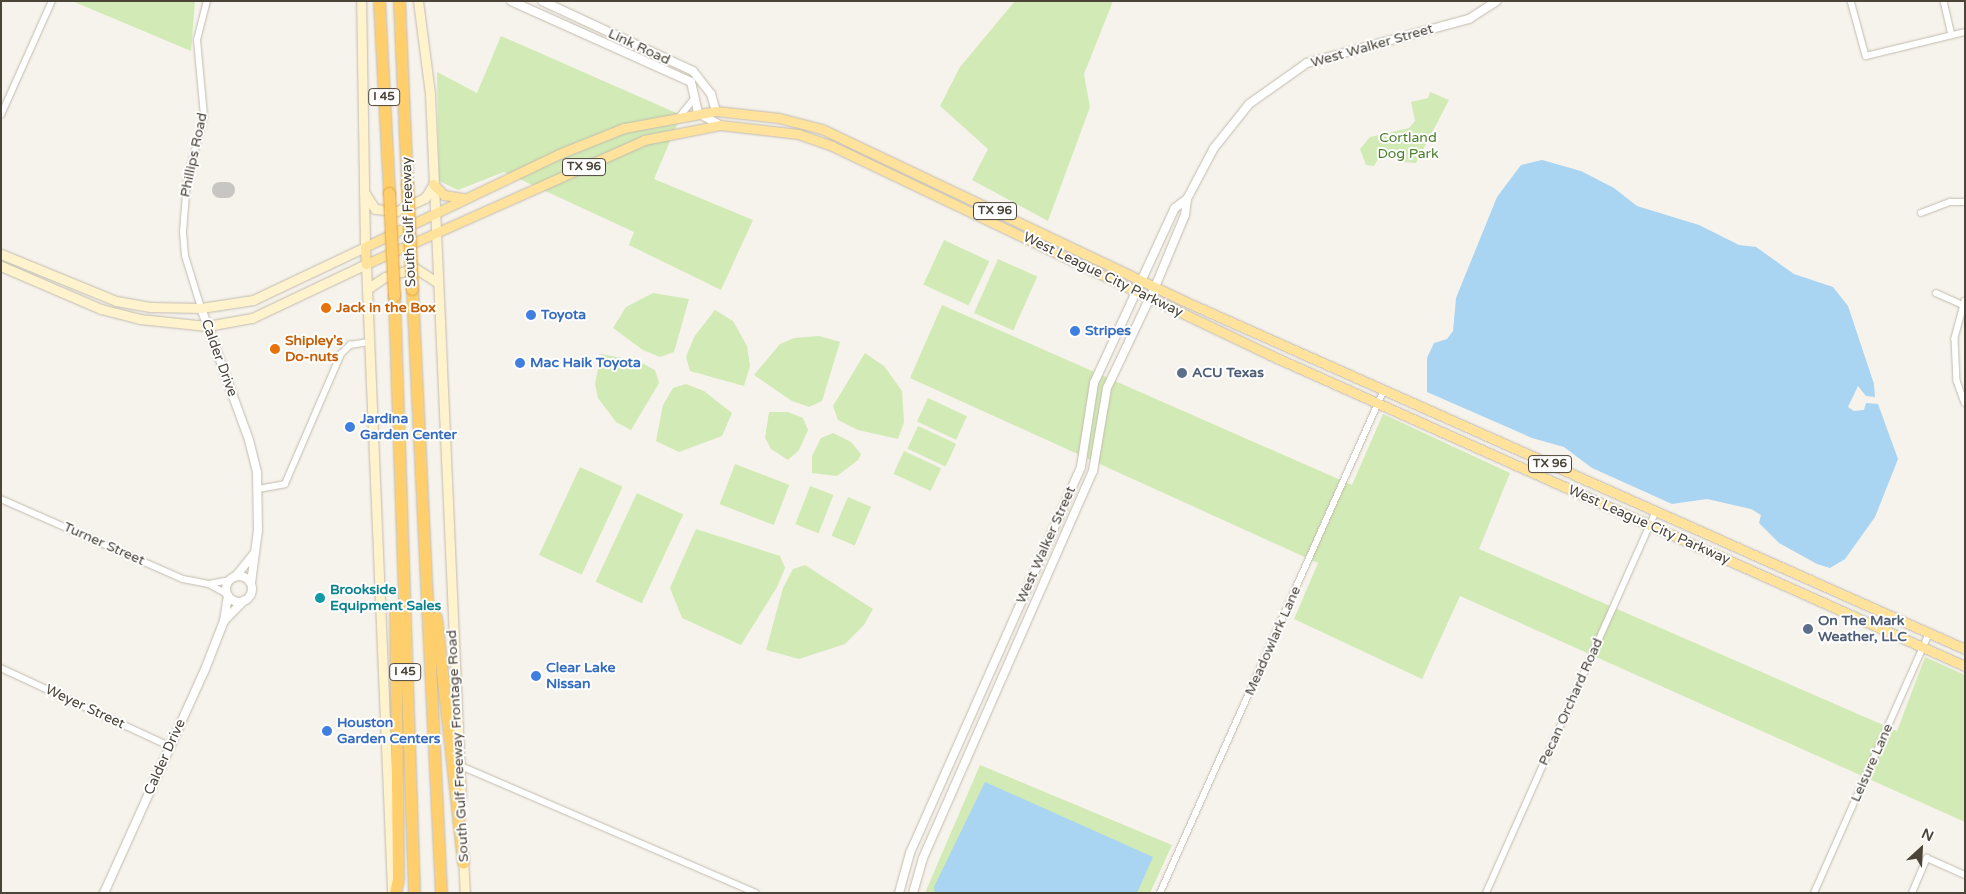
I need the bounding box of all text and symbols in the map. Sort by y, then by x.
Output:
street label: West Walker Street [1309,20,1435,72]
street label: Link Road [605,25,673,69]
road number: I 45 [368,88,400,106]
street label: Phillips Road [177,111,211,199]
park label: Cortland Dog Park [1377,130,1439,162]
street label: South Gulf Freeway [398,157,420,287]
road number: TX 96 [562,158,606,176]
road number: TX 96 [972,202,1018,220]
street label: West League City Parkway [1020,229,1186,321]
place label: Jack in the Box [336,300,436,316]
marker: Jack in the Box [320,302,332,314]
place label: Toyota [541,307,586,323]
marker: Toyota [525,309,537,321]
street label: Calder Drive [197,317,241,399]
place label: Stripes [1085,323,1131,339]
marker: Stripes [1069,325,1081,337]
place label: Shipley's Do-nuts [285,333,343,366]
marker: Shipley's Do-nuts [269,343,281,355]
place label: Mac Haik Toyota [530,355,641,371]
marker: Mac Haik Toyota [514,357,526,369]
place label: ACU Texas [1192,365,1264,381]
marker: ACU Texas [1176,367,1188,379]
place label: Jardina Garden Center [360,411,457,444]
marker: Jardina Garden Center [344,421,356,433]
road number: TX 96 [1528,454,1572,474]
street label: West League City Parkway [1565,482,1733,568]
street label: West Walker Street [1013,484,1079,606]
street label: Turner Street [61,519,147,569]
place label: Brookside Equipment Sales [330,582,441,614]
street label: Meadowlark Lane [1241,584,1305,698]
marker: Brookside Equipment Sales [314,592,326,604]
place label: On The Mark Weather, LLC [1818,613,1907,646]
marker: On The Mark Weather, LLC [1802,623,1814,635]
street label: South Gulf Freeway Frontage Road [444,629,472,863]
street label: Pecan Orchard Road [1535,636,1607,768]
place label: Clear Lake Nissan [546,660,615,692]
road number: I 45 [389,662,421,682]
marker: Clear Lake Nissan [530,670,542,682]
street label: Weyer Street [43,681,127,733]
place label: Houston Garden Centers [337,715,441,748]
street label: Calder Drive [141,716,189,798]
street label: Leisure Lane [1847,721,1897,805]
marker: Houston Garden Centers [321,725,333,737]
north arrow [1896,824,1946,874]
text: N [1919,825,1936,845]

